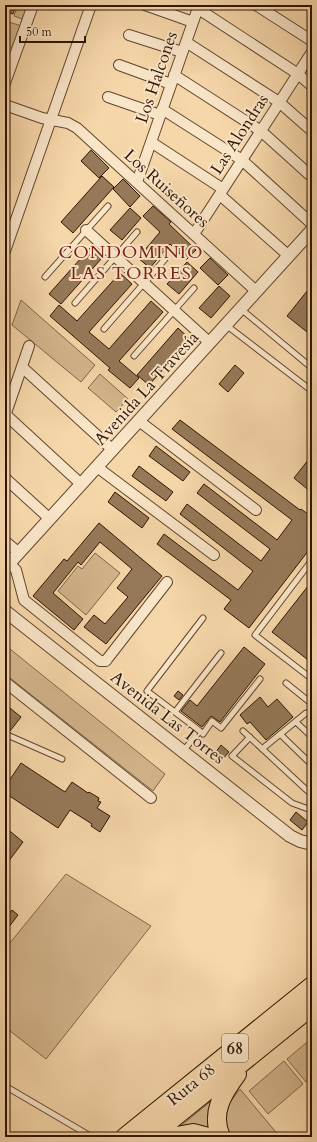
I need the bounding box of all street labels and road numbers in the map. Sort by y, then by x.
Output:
street label: Los Halcones [130,28,183,126]
street label: Las Alondras [205,89,274,179]
street label: Los Ruiseñores [119,144,215,233]
street label: Avenida La Travesía [89,326,204,450]
street label: Avenida Las Torres [106,665,230,769]
road number: 68 [222,1034,248,1062]
street label: Ruta 68 [162,1058,220,1111]

